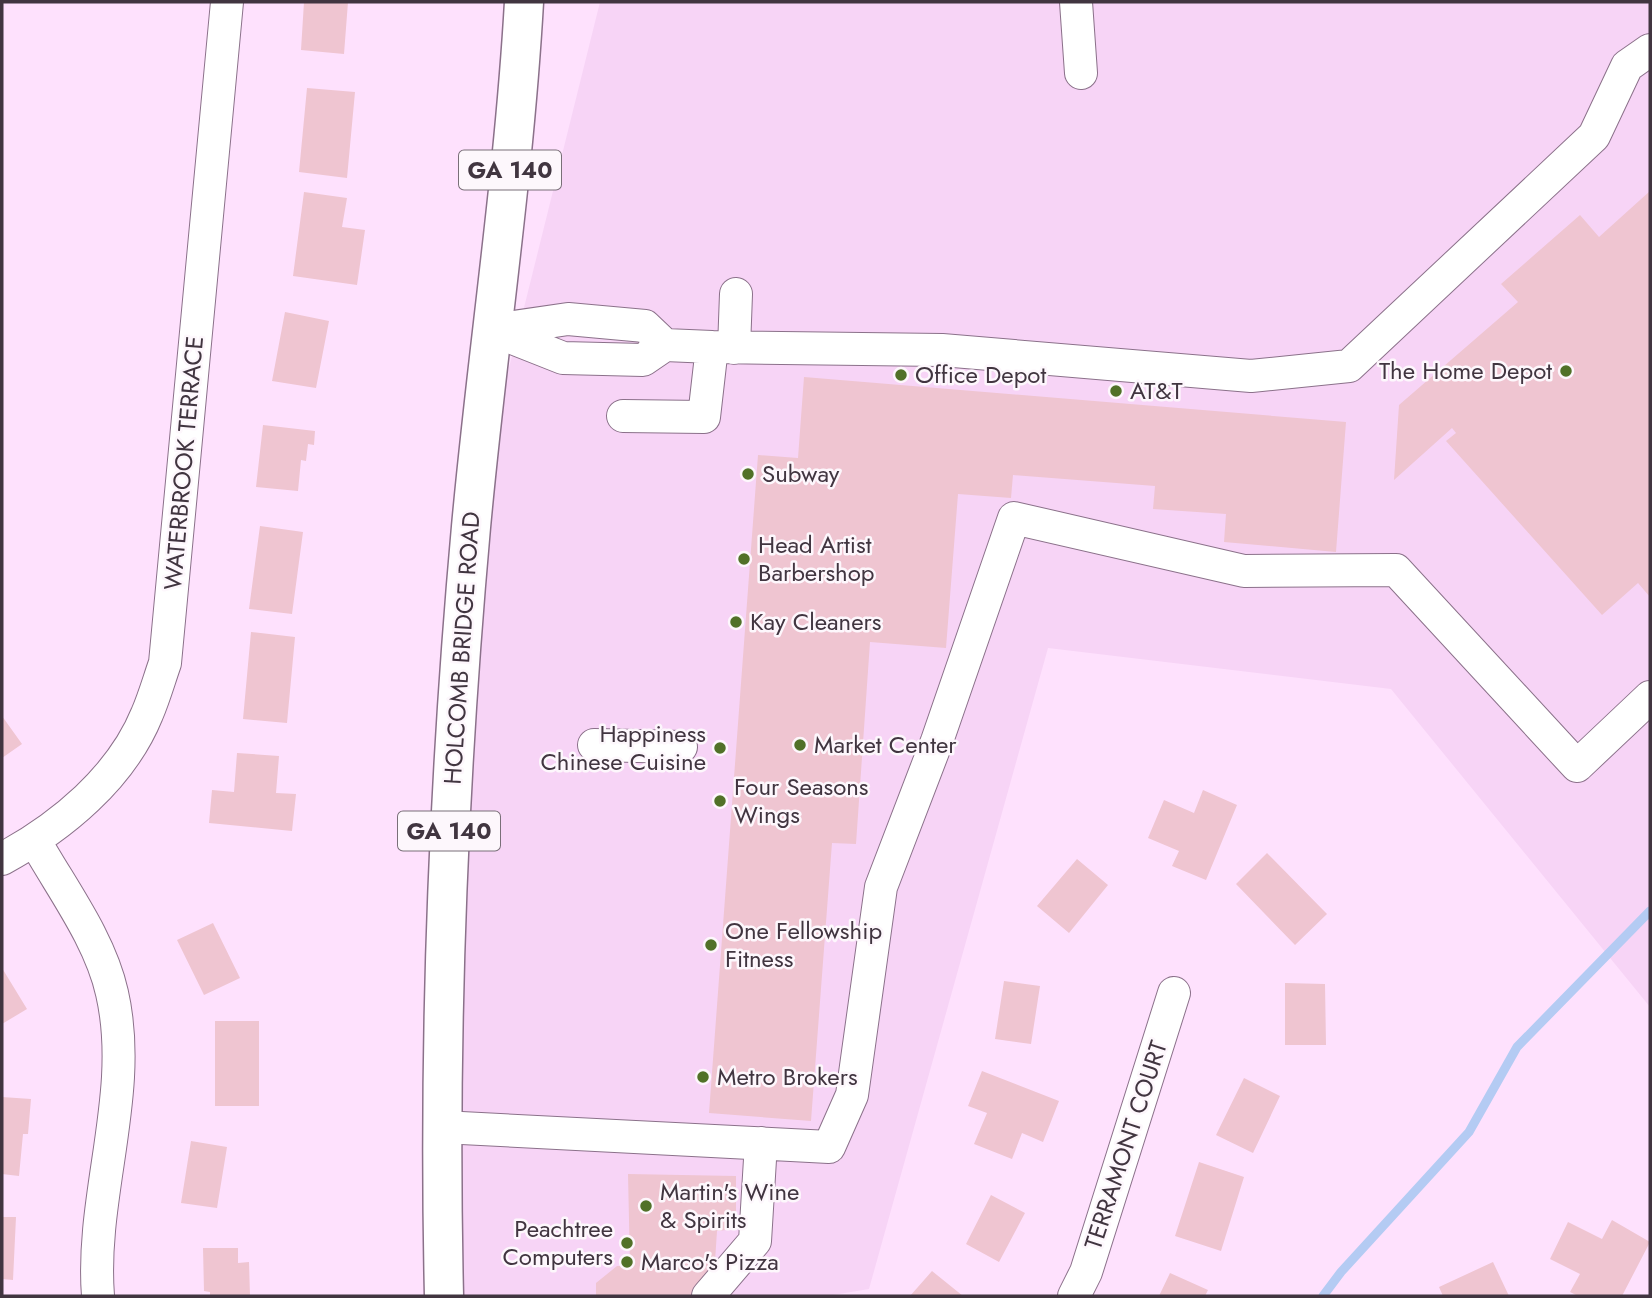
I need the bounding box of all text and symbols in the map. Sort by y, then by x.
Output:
road number: GA 140 [459,150,561,190]
street label: WATERBROOK TERRACE [155,334,212,591]
place label: The Home Depot [1379,353,1552,388]
place label: Office Depot [915,357,1046,392]
marker: The Home Depot [1558,363,1574,379]
marker: Office Depot [893,367,909,383]
place label: AT&T [1130,373,1183,408]
marker: AT&T [1108,383,1124,399]
place label: Subway [762,456,840,491]
marker: Subway [740,466,756,482]
street label: HOLCOMB BRIDGE ROAD [435,510,488,786]
place label: Head Artist Barbershop [758,527,875,590]
marker: Head Artist Barbershop [736,551,752,567]
place label: Kay Cleaners [750,604,881,639]
marker: Kay Cleaners [728,614,744,630]
place label: Happiness Chinese Cuisine [540,716,706,779]
place label: Market Center [814,727,957,762]
marker: Market Center [792,737,808,753]
marker: Happiness Chinese Cuisine [712,740,728,756]
place label: Four Seasons Wings [734,769,869,832]
marker: Four Seasons Wings [712,793,728,809]
road number: GA 140 [398,811,500,850]
place label: One Fellowship Fitness [725,913,882,976]
marker: One Fellowship Fitness [703,937,719,953]
street label: TERRAMONT COURT [1075,1036,1176,1254]
place label: Metro Brokers [717,1059,858,1094]
marker: Metro Brokers [695,1069,711,1085]
place label: Martin's Wine & Spirits [660,1174,799,1237]
marker: Martin's Wine & Spirits [638,1198,654,1214]
place label: Peachtree Computers [502,1211,613,1274]
marker: Peachtree Computers [619,1235,635,1251]
place label: Marco's Pizza [641,1244,779,1279]
marker: Marco's Pizza [619,1254,635,1270]

